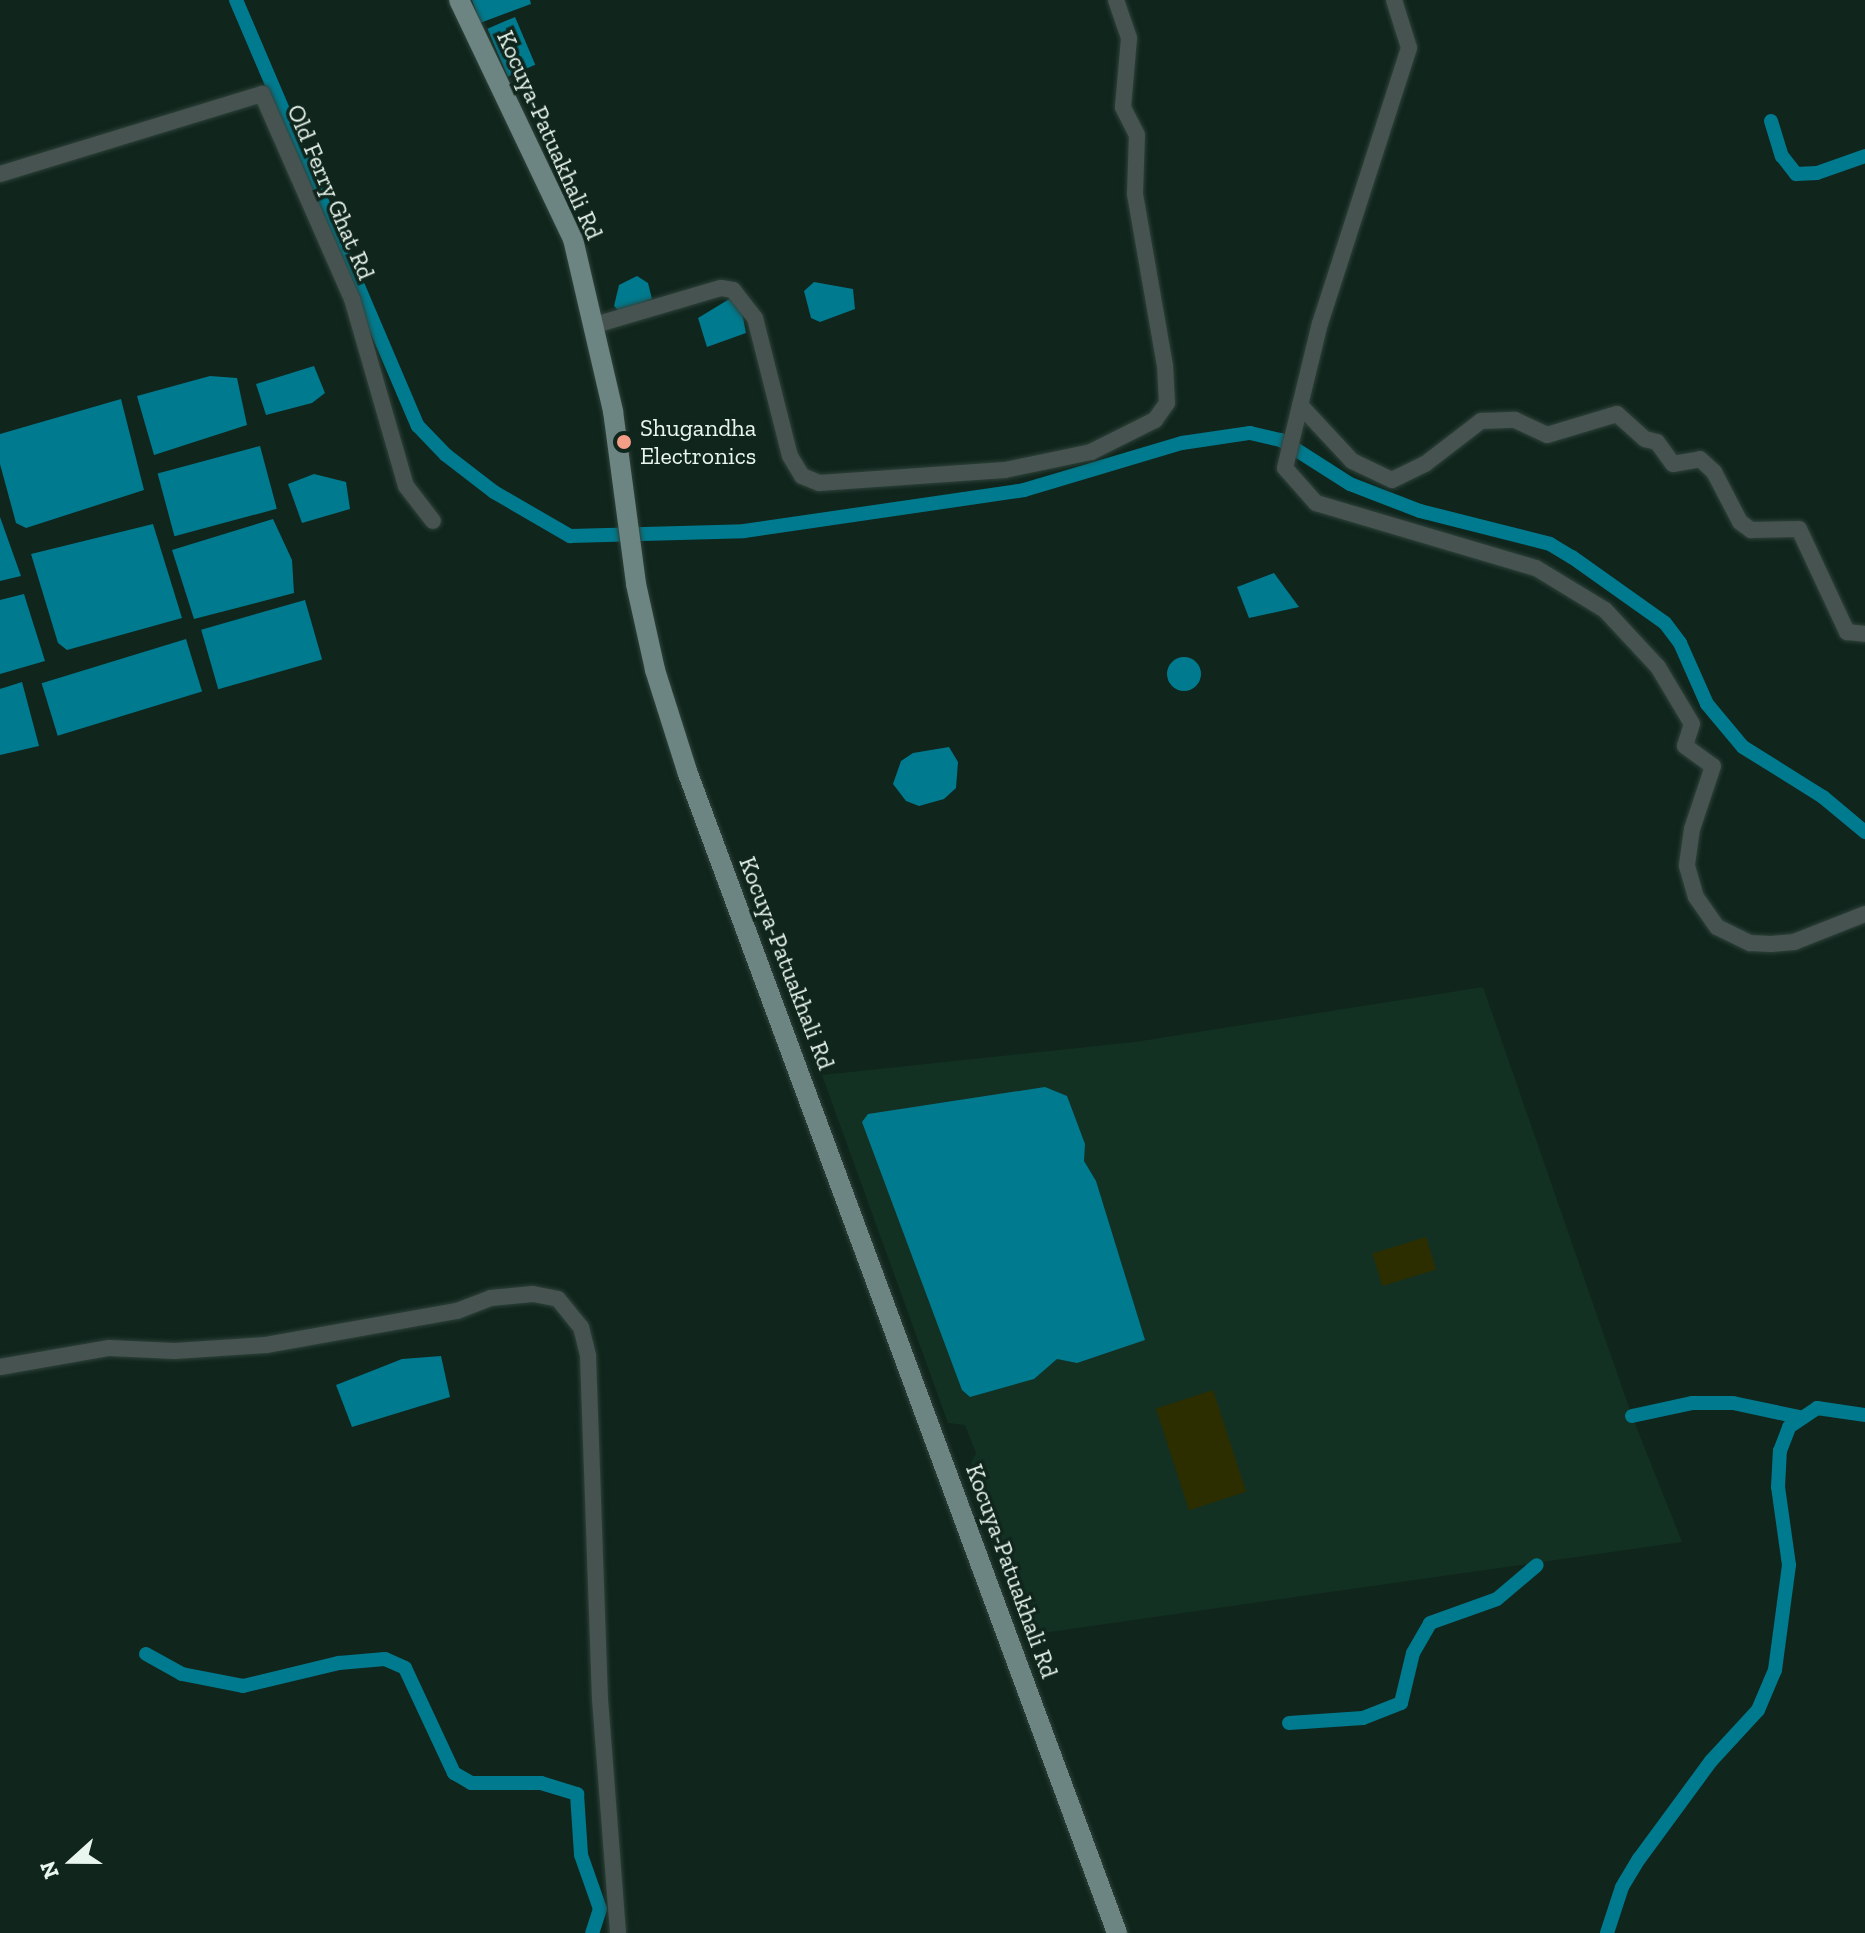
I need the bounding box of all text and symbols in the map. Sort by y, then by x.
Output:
street label: Kocuya-Patuakhali Rd [491,26,609,244]
street label: Old Ferry Ghat Rd [281,100,381,284]
place label: Shugandha Electronics [640,414,756,470]
marker: Shugandha Electronics [615,433,633,451]
street label: Kocuya-Patuakhali Rd [733,852,841,1074]
street label: Kocuya-Patuakhali Rd [960,1460,1064,1682]
north arrow [32,1821,112,1901]
text: N [34,1857,65,1882]

